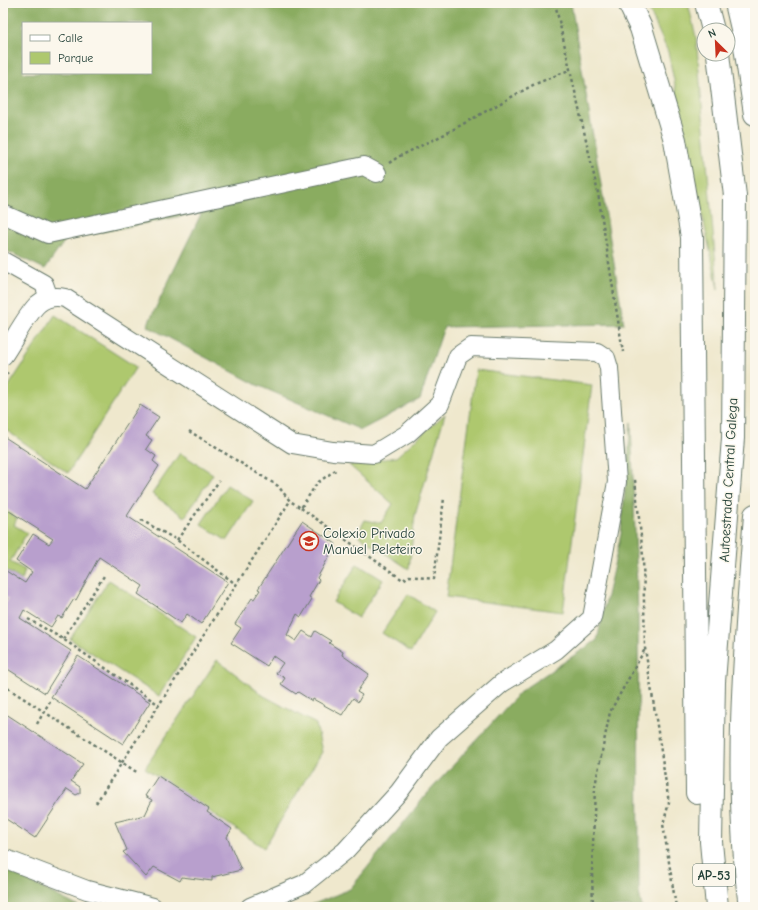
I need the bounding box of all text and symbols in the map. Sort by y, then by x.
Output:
legend [22,22,152,74]
north arrow [696,22,736,62]
text: N [706,26,718,41]
text: Calle [58,31,83,45]
text: Parque [58,51,93,65]
street label: Autoestrada Central Galega [716,397,741,563]
place label: Colexio Privado Manuel Peleteiro [323,525,422,558]
school or university icon: Colexio Privado Manuel Peleteiro [298,530,320,552]
road number: AP-53 [693,864,735,886]

